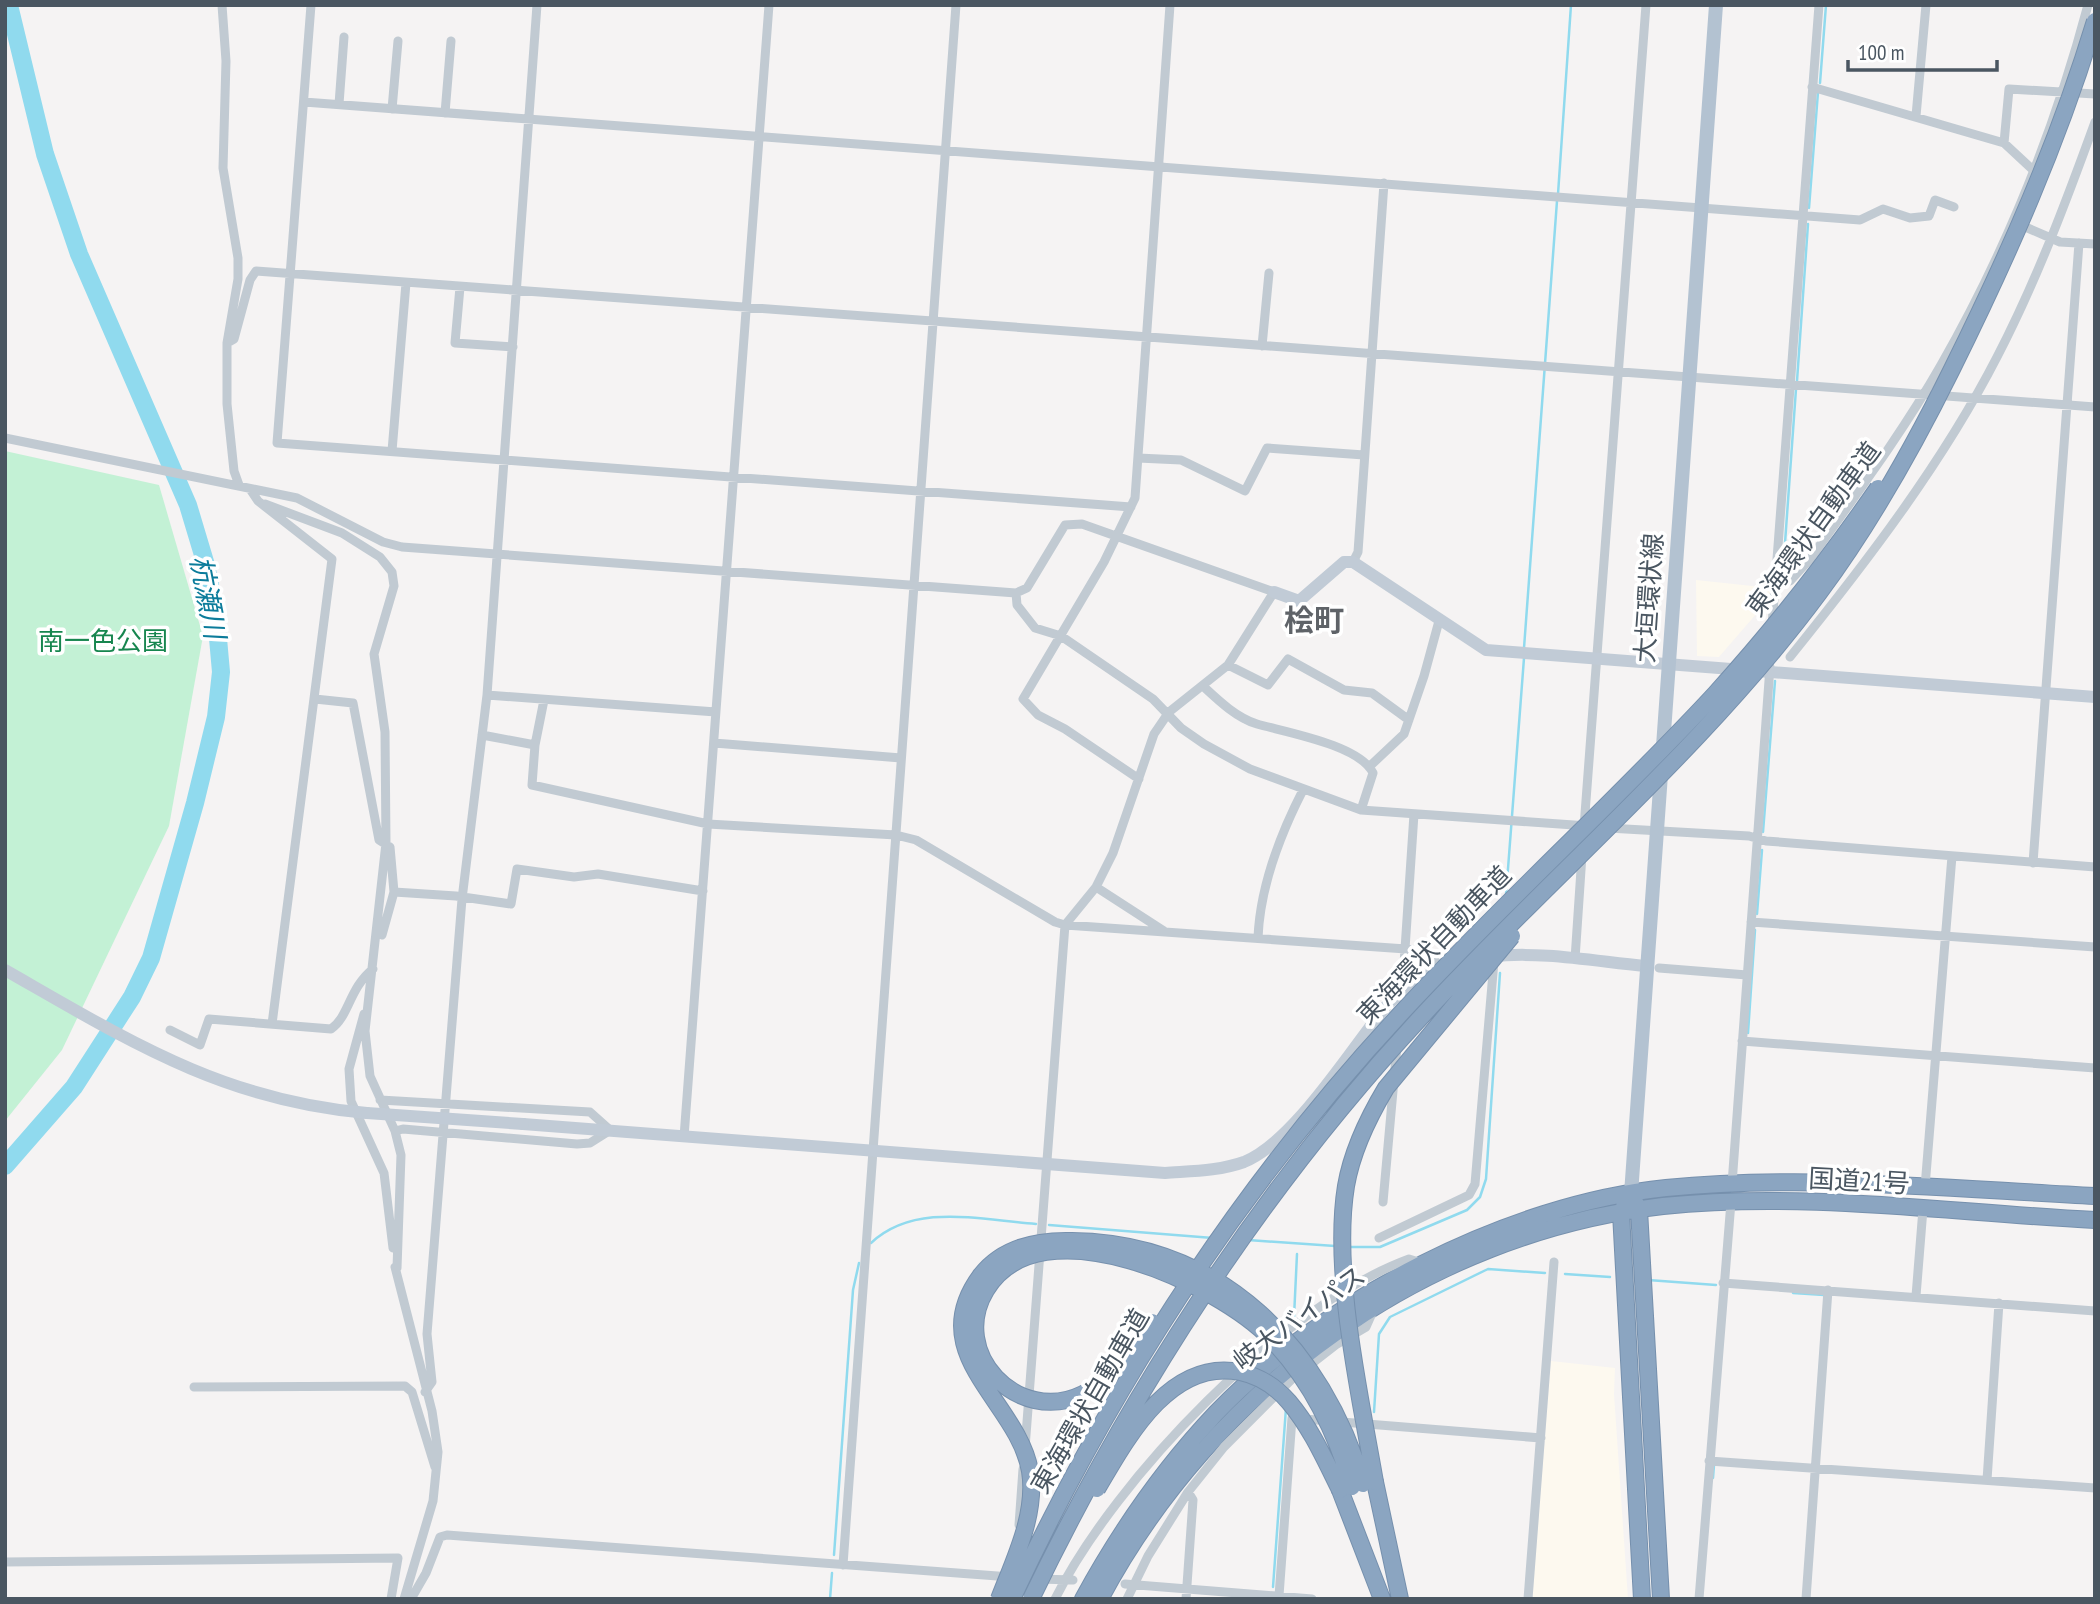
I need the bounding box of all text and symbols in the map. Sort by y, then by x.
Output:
scale bar [1848,28,1997,72]
text: 100 m [1858,39,1904,66]
street label: 東海環状自動車道 [1738,435,1887,623]
street label: 大垣環状線 [1628,532,1669,664]
water label: 杭瀬川 [182,552,235,645]
district label: 桧町 [1284,600,1344,639]
park label: 南一色公園 [38,624,168,657]
street label: 東海環状自動車道 [1350,858,1518,1031]
street label: 国道21号 [1808,1161,1911,1200]
street label: 岐大バイパス [1226,1259,1371,1377]
street label: 東海環状自動車道 [1023,1302,1156,1499]

